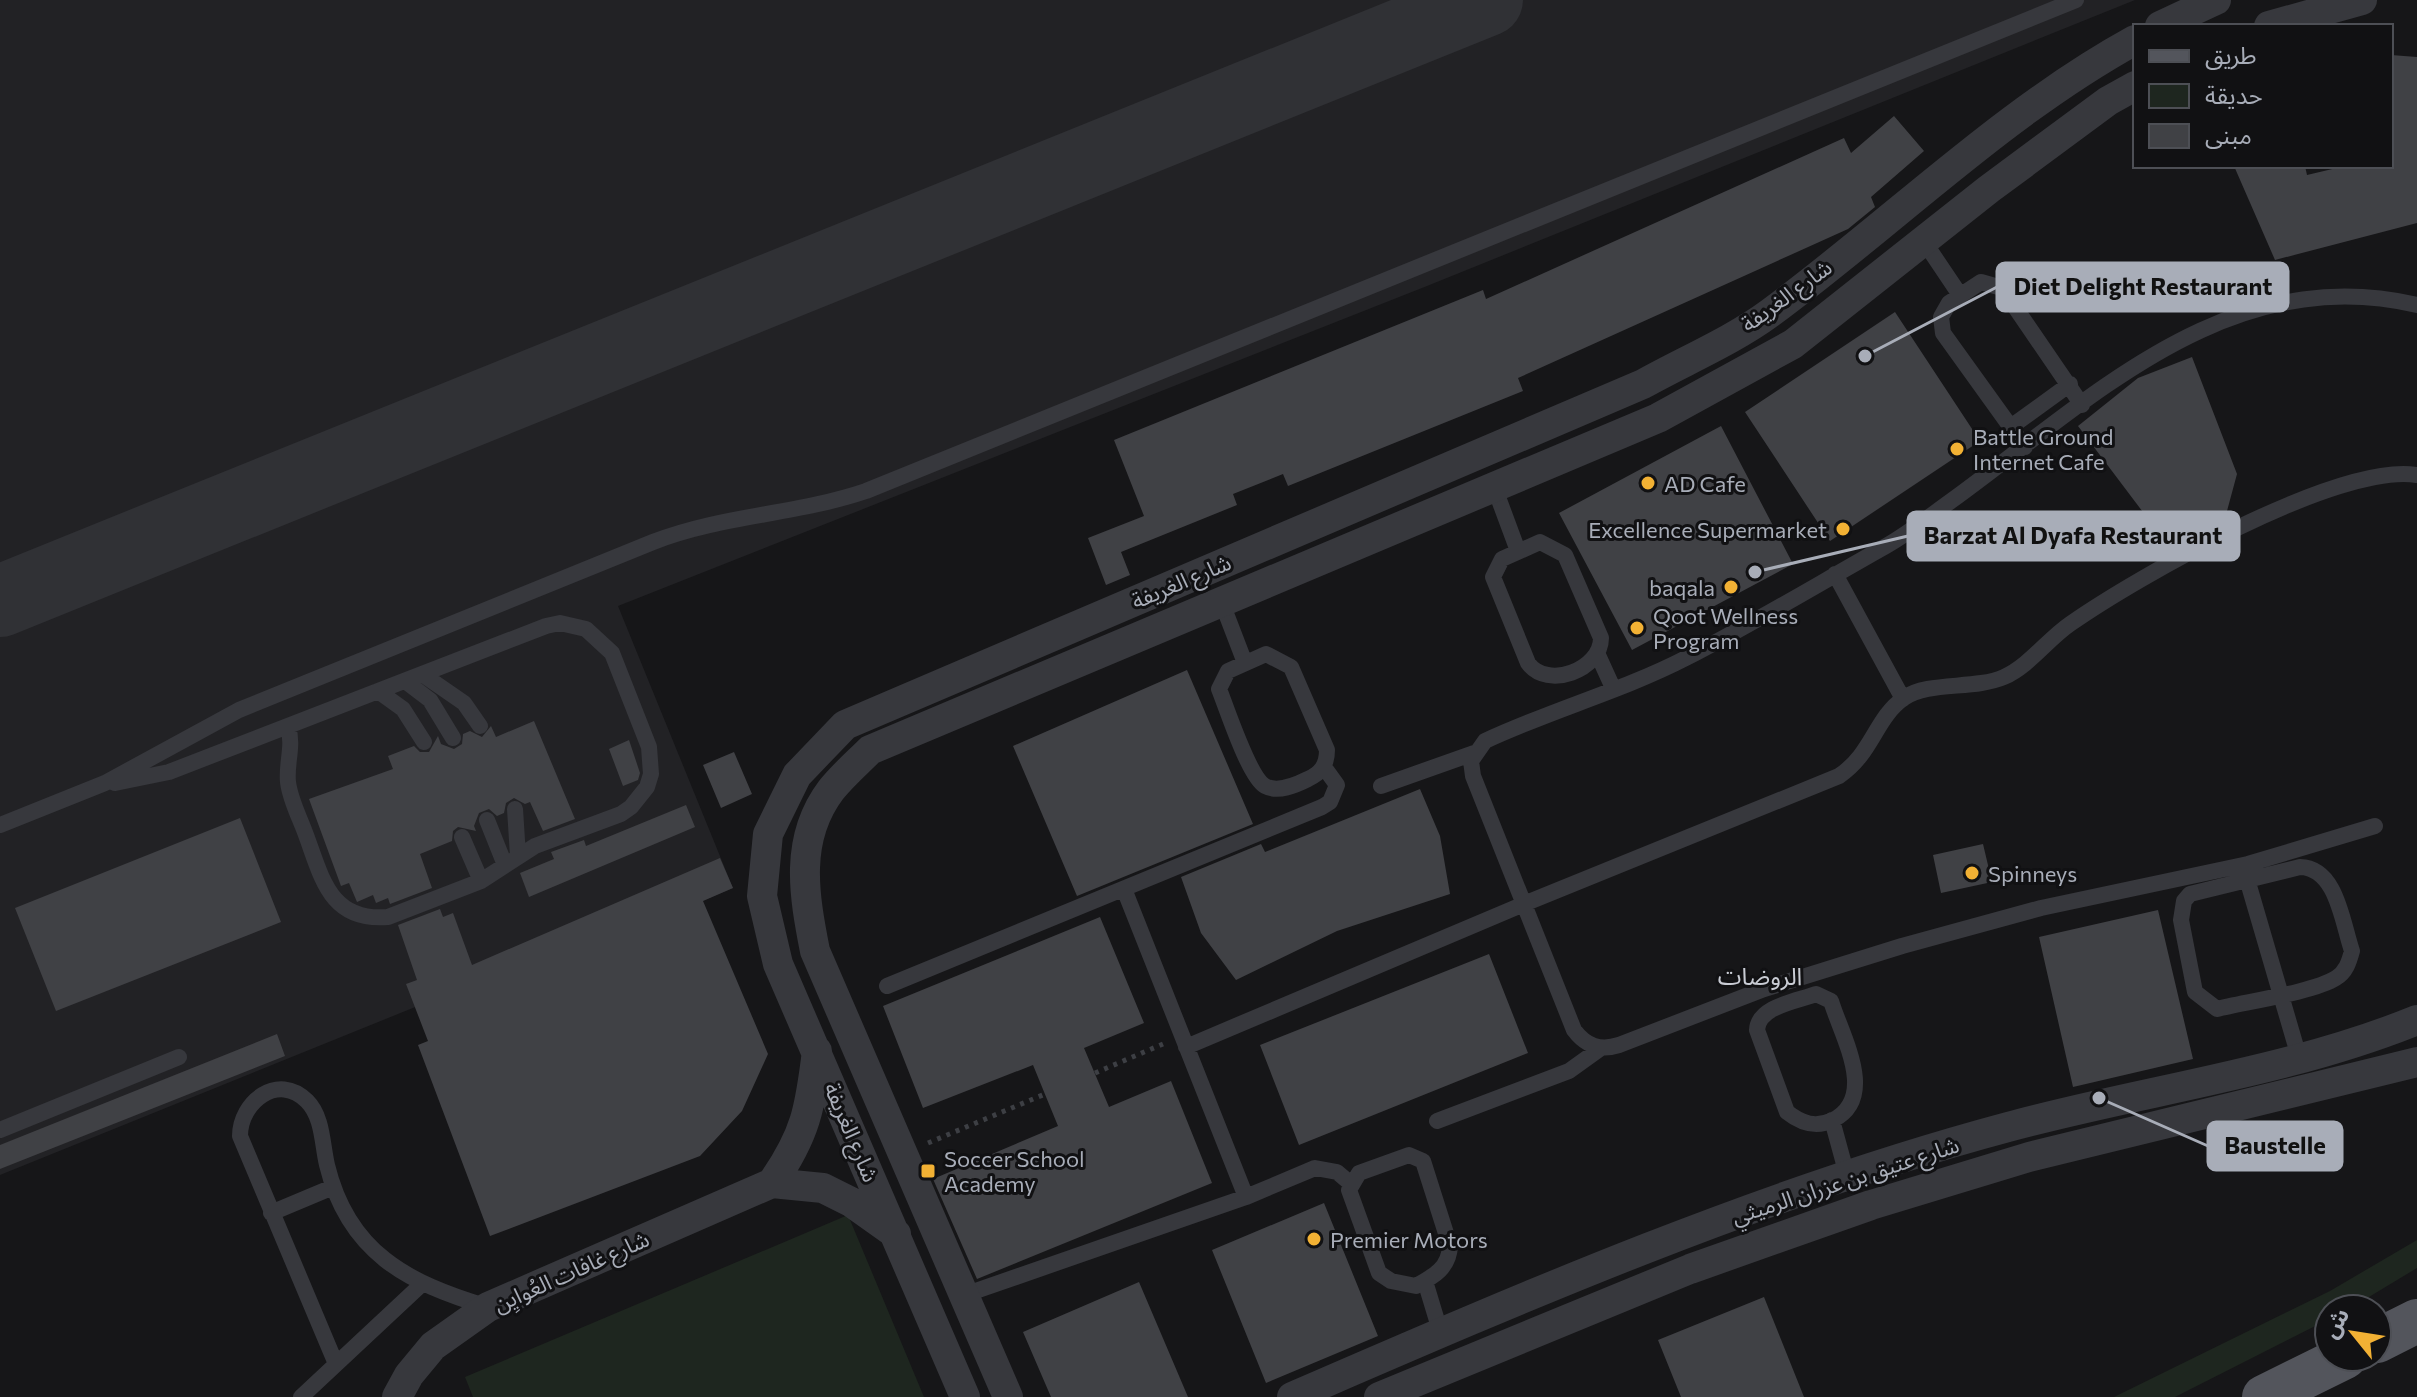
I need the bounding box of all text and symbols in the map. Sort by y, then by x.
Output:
legend [2133,24,2393,168]
text: طريق [2205,40,2257,71]
text: حديقة [2205,80,2263,109]
text: مبنى [2205,120,2252,149]
street label: شارع الغريفة [1735,253,1839,340]
callout: Diet Delight Restaurant [1997,263,2288,311]
text: Diet Delight Restaurant [2013,271,2273,300]
place label: Battle Ground Internet Cafe [1973,423,2113,475]
marker: Battle Ground Internet Cafe [1948,440,1966,458]
place label: AD Cafe [1664,470,1746,497]
marker: AD Cafe [1639,474,1657,492]
callout: Barzat Al Dyafa Restaurant [1908,512,2239,560]
place label: Excellence Supermarket [1588,516,1827,543]
marker: Excellence Supermarket [1834,520,1852,538]
text: Barzat Al Dyafa Restaurant [1924,520,2222,549]
street label: شارع الغريفة [1127,548,1237,618]
place label: baqala [1649,574,1715,601]
marker: baqala [1722,578,1740,596]
place label: Qoot Wellness Program [1653,602,1798,654]
marker: Qoot Wellness Program [1628,619,1646,637]
place label: Spinneys [1988,860,2077,887]
marker: Spinneys [1963,864,1981,882]
district label: الروضات [1718,961,1802,991]
street label: شارع الغريفة [815,1078,885,1188]
callout: Baustelle [2208,1122,2342,1170]
street label: شارع عتيق بن عزران الرميثي [1728,1130,1963,1233]
text: Baustelle [2224,1130,2326,1159]
place label: Soccer School Academy [944,1145,1085,1197]
marker: Soccer School Academy [919,1162,937,1180]
street label: شارع غافات العُوايِن [489,1225,655,1321]
place label: Premier Motors [1330,1226,1488,1253]
marker: Premier Motors [1305,1230,1323,1248]
north arrow [2313,1293,2393,1373]
text: ش [2316,1303,2354,1343]

